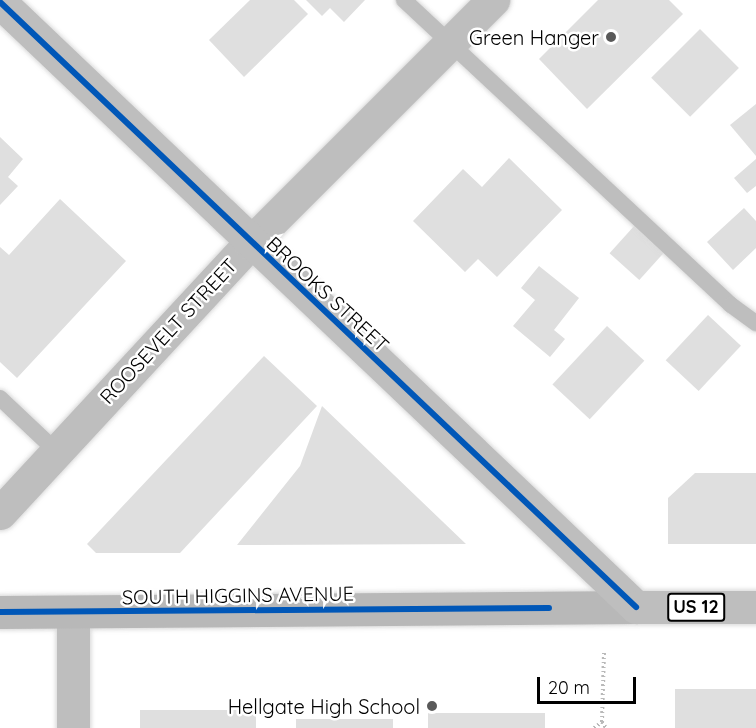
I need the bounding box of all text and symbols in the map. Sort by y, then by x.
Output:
place label: Green Hanger [469,25,599,49]
marker: Green Hanger [604,30,618,44]
street label: BROOKS STREET [262,231,394,357]
street label: ROOSEVELT STREET [95,253,241,409]
street label: SOUTH HIGGINS AVENUE [122,581,354,609]
road number: US 12 [666,592,726,622]
scale bar [540,665,639,703]
text: 20 m [548,676,590,699]
place label: Hellgate High School [228,694,420,718]
marker: Hellgate High School [425,699,439,713]

